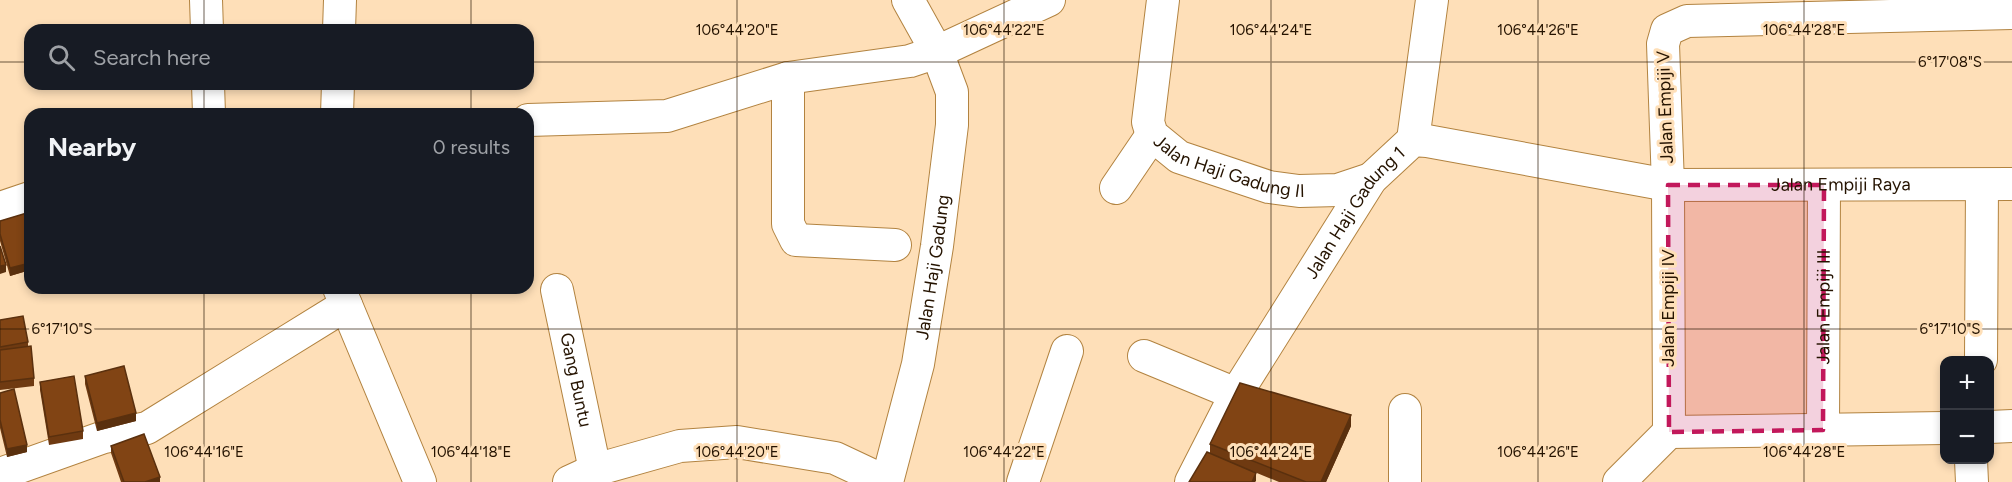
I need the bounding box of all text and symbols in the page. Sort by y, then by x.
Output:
text: 106°44'20"E [695,21,779,39]
text: 106°44'22"E [963,21,1045,39]
text: 106°44'24"E [1230,21,1312,39]
text: 106°44'26"E [1497,21,1579,39]
text: 106°44'28"E [1763,21,1845,39]
search box [24,24,534,90]
icon: search [45,41,78,74]
text: Search here [93,44,211,71]
street label: Jalan Empiji V [1652,50,1678,164]
text: 6°17'08"S [1918,53,1982,71]
street label: Jalan Haji Gadung II [1149,130,1305,202]
text: Nearby [48,131,136,163]
text: 0 results [433,135,510,159]
street label: Jalan Haji Gadung 1 [1300,142,1410,283]
street label: Jalan Empiji Raya [1771,173,1911,196]
street label: Jalan Haji Gadung [911,193,954,341]
street label: Jalan Empiji IV [1657,249,1679,367]
street label: Jalan Empiji III [1812,249,1835,365]
text: 6°17'10"S [31,320,93,338]
text: 6°17'10"S [1919,320,1981,338]
street label: Gang Buntu [555,331,597,429]
map controls [1940,356,1994,464]
button: + [1940,356,1994,410]
button: − [1940,410,1994,464]
text: 106°44'16"E [164,443,244,461]
text: 106°44'18"E [431,443,511,461]
text: 106°44'20"E [695,443,779,461]
text: 106°44'22"E [963,443,1045,461]
text: 106°44'24"E [1230,443,1312,461]
text: 106°44'26"E [1497,443,1579,461]
text: 106°44'28"E [1763,443,1845,461]

